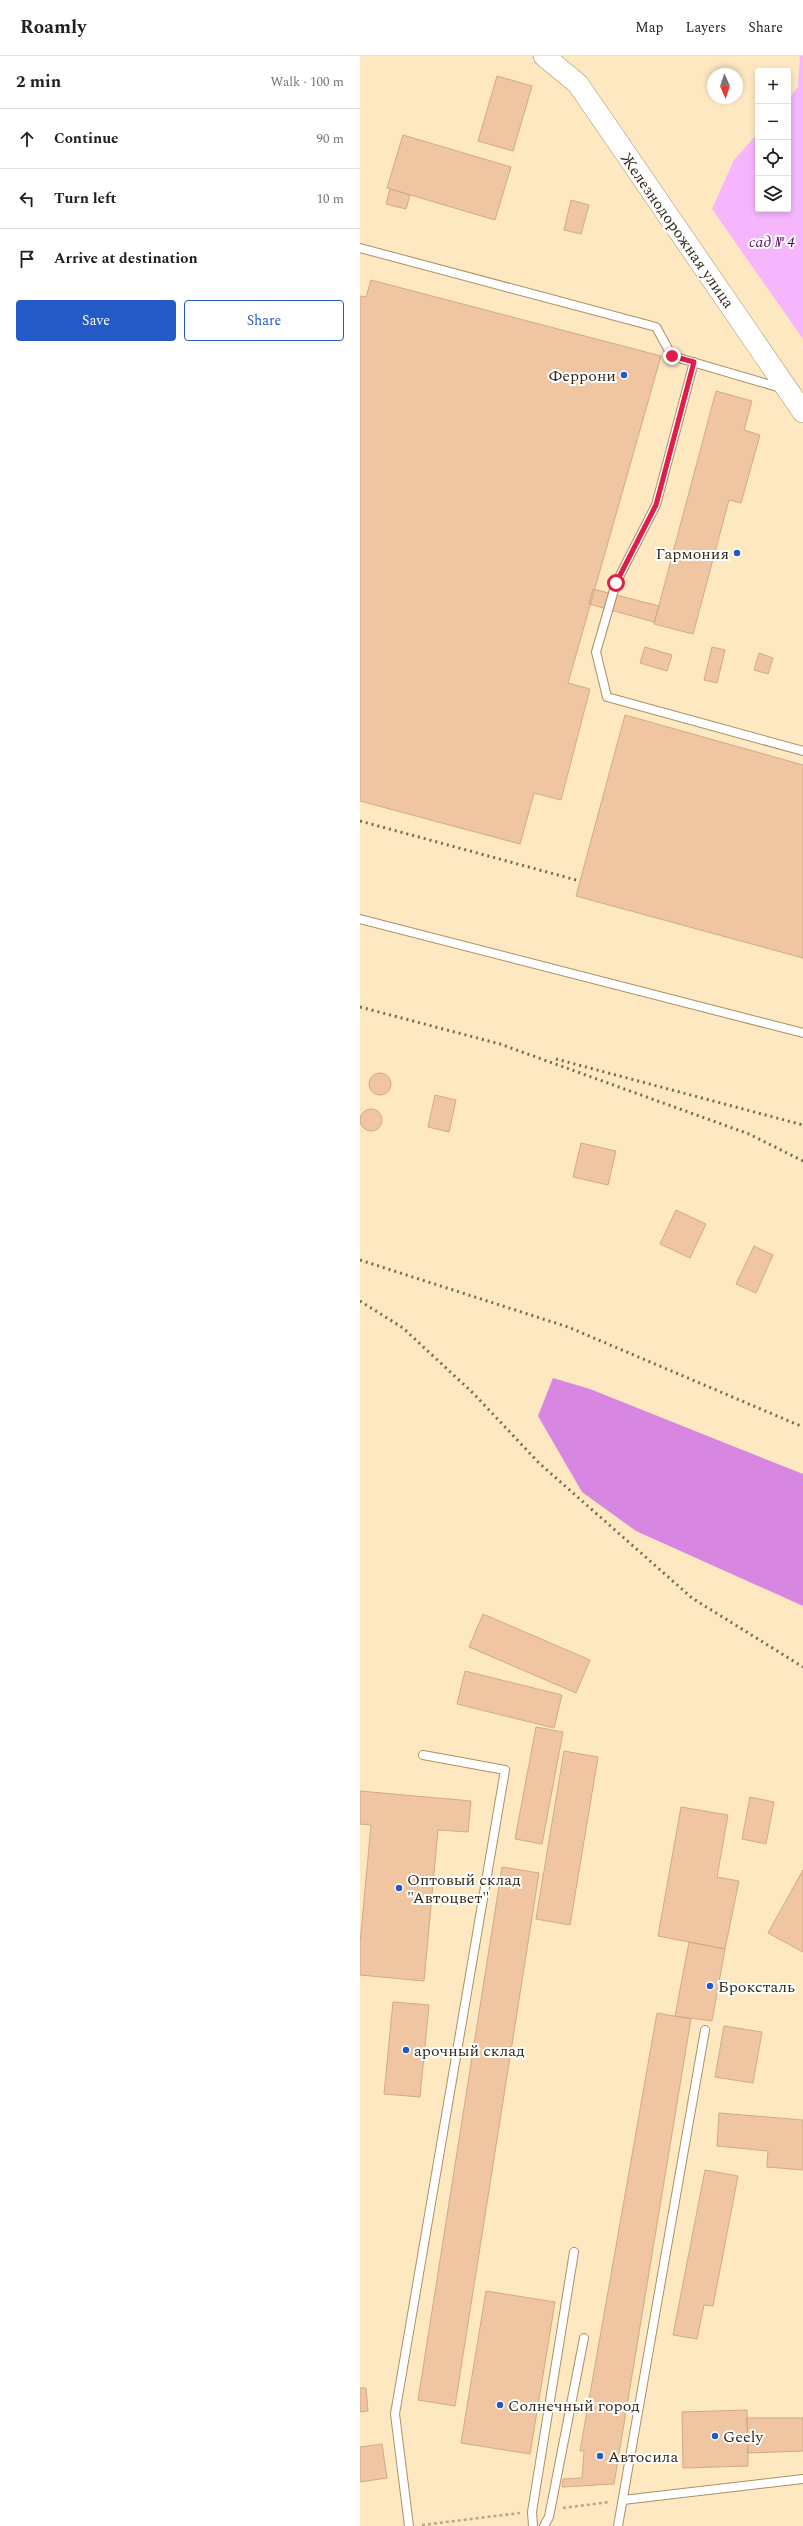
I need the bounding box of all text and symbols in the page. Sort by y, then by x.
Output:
text: Roamly [20,13,86,42]
text: Map [635,17,664,38]
text: Layers [686,17,726,38]
text: Share [748,17,783,38]
north arrow [707,68,743,104]
map controls [755,68,791,212]
button: + [755,68,791,104]
text: 2 min [16,69,61,95]
text: Walk · 100 m [270,72,344,92]
button: − [755,104,791,140]
text: Continue [54,127,119,150]
icon: ahead [16,128,38,150]
text: 90 m [317,129,344,149]
button: locate [755,140,791,176]
street label: Железнодорожная улица [614,148,740,314]
button: layers [755,176,791,212]
text: Turn left [54,187,116,210]
icon: left [16,188,38,210]
text: 10 m [317,189,344,209]
park label: сад № 4 [749,230,795,254]
text: Arrive at destination [54,247,198,270]
icon: arrive [16,248,38,270]
button: Save [16,300,176,341]
button: Share [184,300,344,341]
route end [663,347,681,365]
place label: Феррони [549,364,616,388]
marker: Феррони [619,370,629,380]
place label: Гармония [656,542,729,566]
marker: Гармония [732,548,742,558]
route start [607,574,625,592]
place label: Оптовый склад "Автоцвет" [407,1868,521,1910]
marker: Оптовый склад "Автоцвет" [394,1883,404,1893]
place label: Броксталь [718,1975,795,1999]
marker: Броксталь [705,1981,715,1991]
place label: арочный склад [414,2039,525,2063]
marker: арочный склад [401,2045,411,2055]
place label: Солнечный город [508,2394,640,2418]
marker: Солнечный город [495,2400,505,2410]
place label: Geely [723,2425,764,2449]
marker: Geely [710,2431,720,2441]
place label: Автосила [608,2445,678,2469]
marker: Автосила [595,2451,605,2461]

